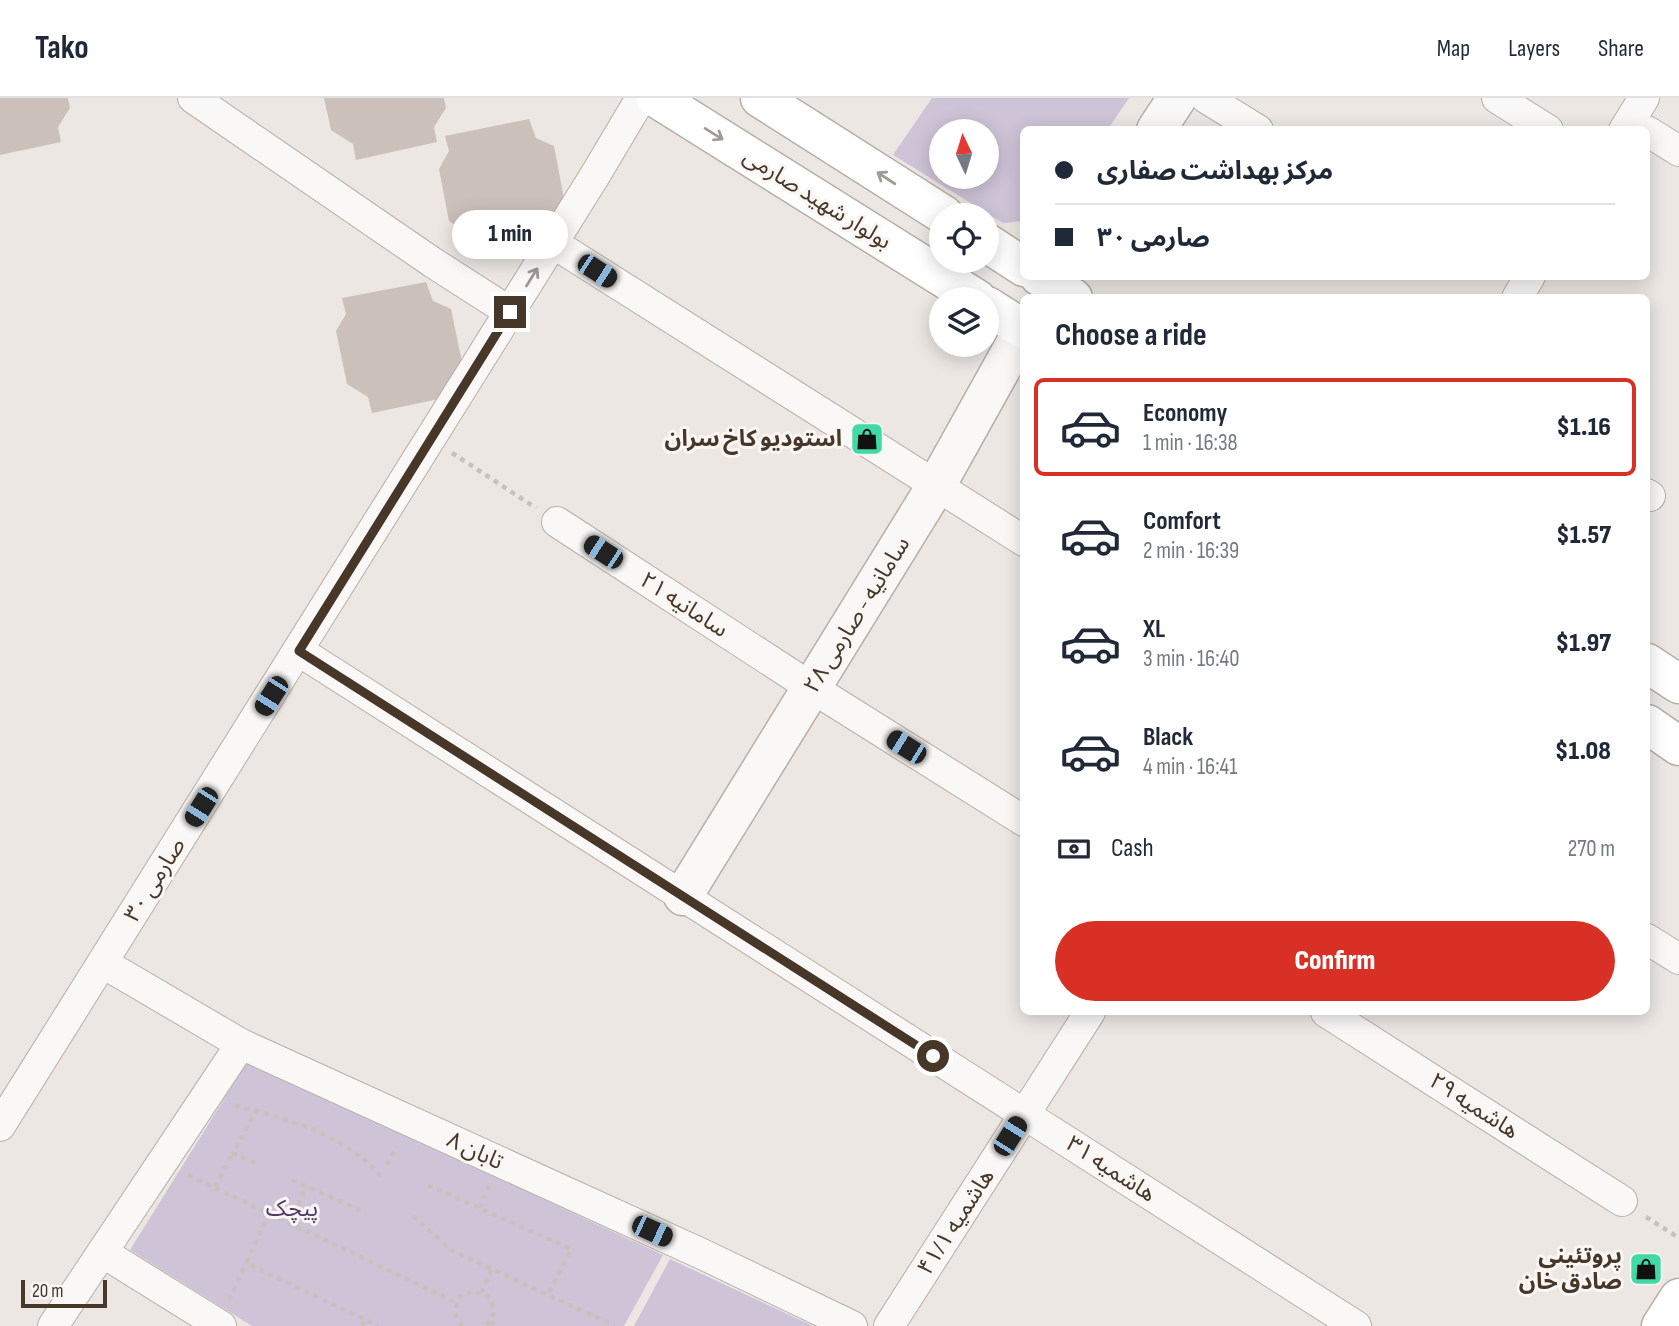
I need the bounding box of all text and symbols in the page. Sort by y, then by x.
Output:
text: Tako [35,28,89,68]
text: Map [1437,34,1470,63]
text: Layers [1508,34,1560,63]
text: Share [1598,34,1644,63]
north arrow [929,119,999,189]
map controls [929,119,999,357]
one-way arrow [704,128,724,142]
street label: بولوار شهید صارمی [738,142,896,256]
text: مرکز بهداشت صفاری [1097,156,1333,187]
one-way arrow [877,171,896,186]
button: locate [929,203,999,273]
callout: 1 min [452,211,568,260]
text: 1 min [488,220,532,248]
text: صارمی ۳۰ [1097,223,1210,254]
car [574,251,621,291]
one-way arrow [525,268,539,288]
button: layers [929,287,999,357]
route end [494,296,526,328]
text: Choose a ride [1055,316,1207,355]
icon: car [1059,396,1122,459]
text: Economy [1143,398,1227,429]
text: $1.16 [1556,412,1611,443]
shop icon: استودیو کاخ سران [848,420,886,458]
place label: استودیو کاخ سران [665,425,842,455]
text: 1 min · 16:38 [1143,429,1238,457]
icon: car [1059,504,1122,567]
text: Comfort [1143,506,1221,537]
text: $1.57 [1556,520,1611,551]
car [580,532,627,572]
street label: سامانیه - صارمی ۲۸ [798,532,916,698]
text: 2 min · 16:39 [1143,537,1239,565]
street label: سامانیه ۲۱ [635,566,733,644]
icon: car [1059,612,1122,675]
text: XL [1143,614,1165,645]
text: $1.97 [1556,628,1611,659]
text: 3 min · 16:40 [1143,645,1239,673]
car [251,673,292,719]
icon: car [1059,720,1122,783]
text: Black [1143,722,1193,753]
car [883,727,930,767]
text: $1.08 [1555,736,1611,767]
text: 4 min · 16:41 [1143,753,1237,781]
car [181,784,222,830]
icon: cash [1055,830,1093,868]
street label: صارمی ۳۰ [118,833,192,927]
text: Cash [1111,833,1154,864]
text: 270 m [1568,835,1615,863]
button: Confirm [1055,921,1615,1001]
route start [917,1040,949,1072]
street label: هاشمیه ۲۹ [1424,1067,1524,1145]
car [990,1113,1031,1159]
street label: تابان ۸ [442,1126,508,1176]
street label: هاشمیه ۳۱ [1061,1130,1161,1208]
street label: هاشمیه ۴۱/۱ [911,1164,1001,1280]
park label: پیچک [266,1195,318,1223]
car [629,1213,676,1249]
place label: پروتئینی صادق خان [1519,1242,1622,1296]
shop icon: پروتئینی صادق خان [1627,1250,1665,1288]
scale bar [21,1277,107,1309]
text: 20 m [32,1280,64,1303]

